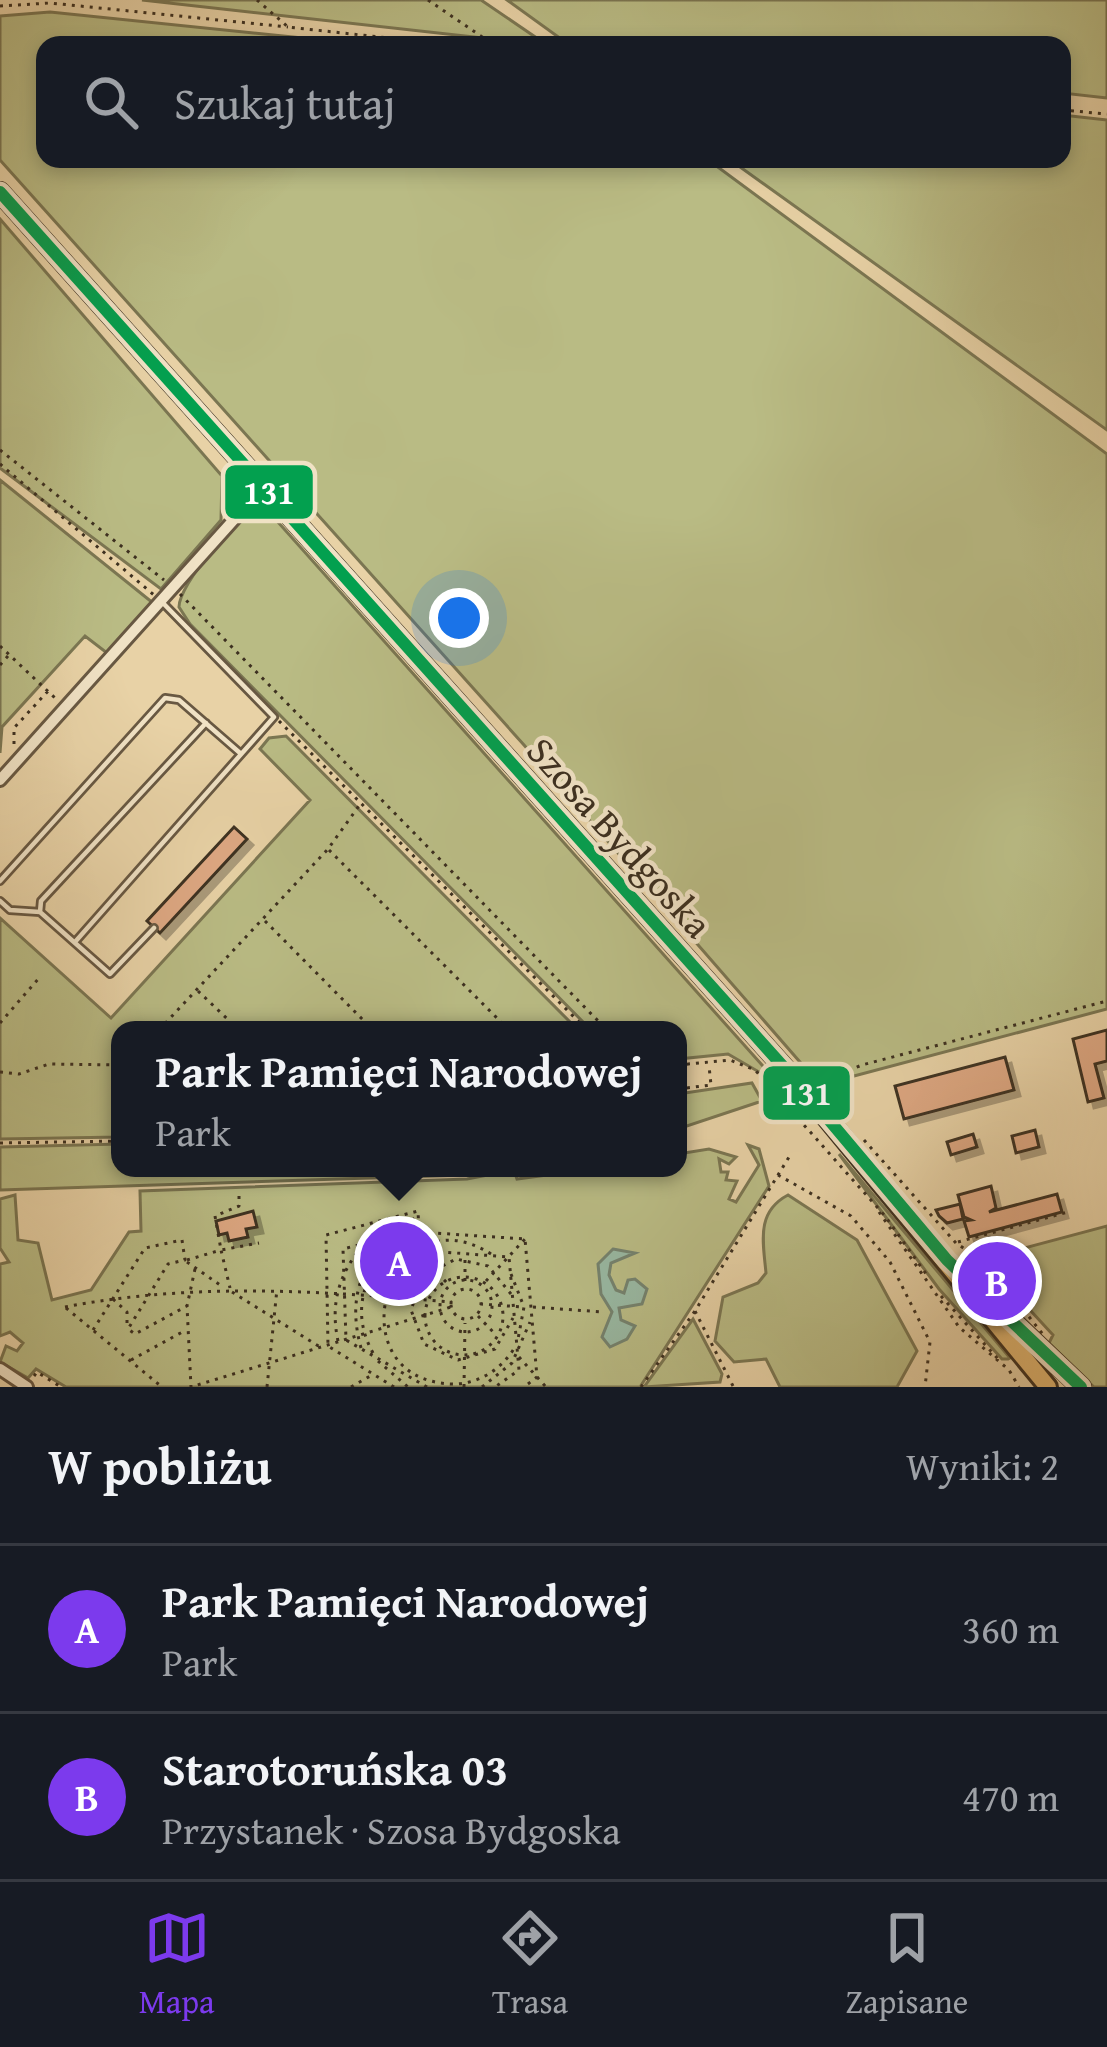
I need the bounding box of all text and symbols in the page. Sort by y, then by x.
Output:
search box [36,36,1071,168]
icon: search [78,69,144,135]
text: Szukaj tutaj [174,70,396,135]
line badge: 131 [223,463,315,521]
text: 131 [243,468,295,516]
your location [429,588,489,648]
street label: Szosa Bydgoska [514,723,727,950]
popup [111,1021,687,1177]
text: Park Pamięci Narodowej [155,1038,643,1103]
line badge: 131 [761,1064,852,1122]
text: 131 [780,1069,832,1117]
text: Park [155,1103,231,1160]
pin: A [360,1216,438,1306]
pin: B [958,1236,1036,1326]
text: W pobliżu [48,1428,272,1503]
text: Wyniki: 2 [906,1437,1059,1494]
text: Park Pamięci Narodowej [162,1568,649,1633]
text: A [75,1600,99,1657]
text: 360 m [962,1600,1059,1657]
text: Park [162,1633,237,1690]
text: Starotoruńska 03 [162,1736,508,1801]
text: B [75,1768,99,1825]
text: 470 m [962,1768,1059,1825]
text: Przystanek · Szosa Bydgoska [162,1801,621,1858]
tab: Mapa [139,1905,215,2025]
tab: Trasa [492,1905,568,2025]
tab: Zapisane [845,1905,968,2025]

